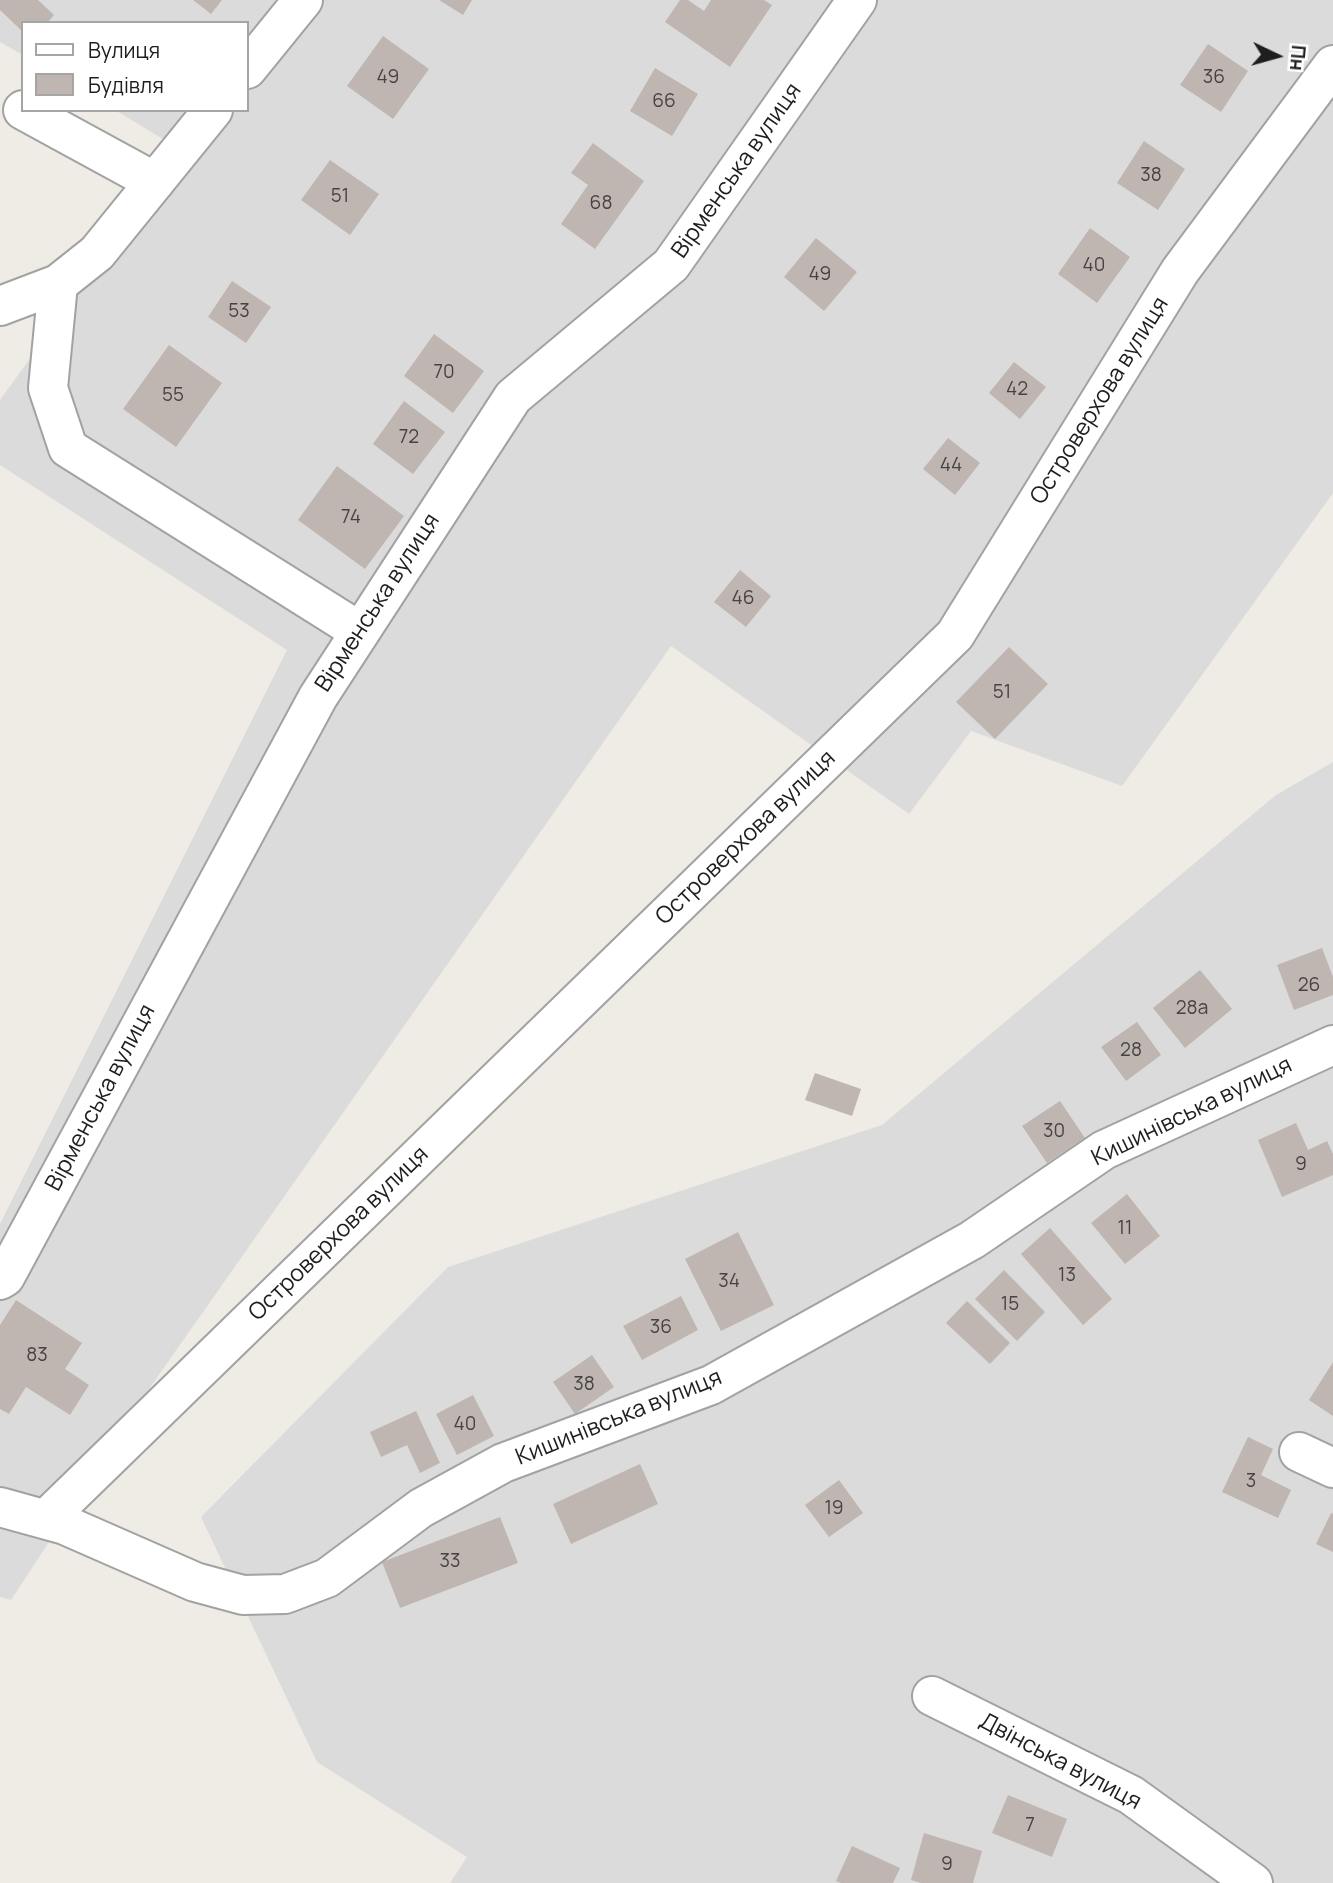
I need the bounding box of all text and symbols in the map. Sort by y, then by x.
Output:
legend [21,21,248,112]
north arrow [1242,21,1312,91]
text: Вулиця [88,36,160,64]
text: Пн [1284,44,1312,72]
house number: 49 [377,67,399,89]
house number: 36 [1203,67,1225,89]
text: Будівля [88,71,164,99]
street label: Вірменська вулиця [666,78,808,264]
house number: 66 [652,91,676,113]
house number: 38 [1140,165,1162,187]
house number: 51 [331,186,349,208]
house number: 68 [590,193,612,215]
house number: 40 [1083,255,1105,277]
house number: 49 [809,264,831,286]
street label: Островерхова вулиця [1025,292,1175,510]
house number: 53 [228,301,250,323]
house number: 70 [433,362,455,384]
house number: 42 [1006,379,1028,401]
house number: 55 [162,385,184,407]
house number: 72 [399,427,419,449]
house number: 44 [940,455,962,477]
house number: 74 [341,507,361,529]
street label: Вірменська вулиця [310,509,446,697]
house number: 46 [732,588,754,610]
house number: 51 [993,682,1011,704]
street label: Островерхова вулиця [650,745,842,931]
house number: 26 [1298,975,1320,997]
house number: 28а [1176,998,1208,1020]
street label: Вірменська вулиця [40,1000,162,1196]
house number: 28 [1120,1040,1142,1062]
street label: Кишинівська вулиця [1087,1051,1297,1173]
house number: 30 [1043,1121,1065,1143]
street label: Островерхова вулиця [243,1141,435,1327]
house number: 9 [1295,1154,1307,1176]
house number: 11 [1118,1218,1132,1240]
house number: 13 [1058,1265,1076,1287]
house number: 34 [718,1271,740,1293]
house number: 15 [1001,1294,1019,1316]
house number: 36 [650,1317,672,1339]
house number: 83 [26,1345,48,1367]
street label: Кишинівська вулиця [512,1364,726,1472]
house number: 38 [573,1374,595,1396]
house number: 40 [454,1414,476,1436]
house number: 3 [1246,1471,1256,1493]
house number: 19 [824,1498,844,1520]
house number: 33 [439,1551,461,1573]
street label: Двінська вулиця [974,1708,1146,1816]
house number: 7 [1025,1815,1035,1837]
house number: 9 [941,1854,953,1876]

